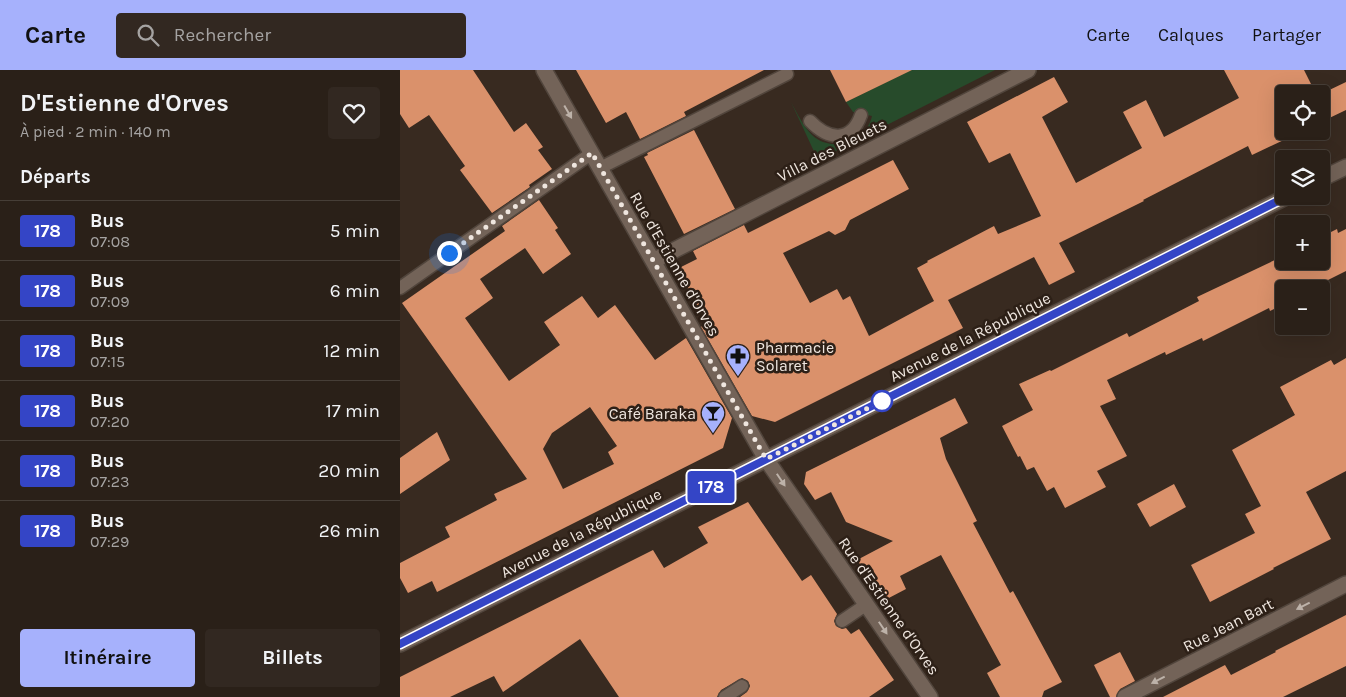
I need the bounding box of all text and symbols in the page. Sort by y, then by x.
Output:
search box [116,13,466,58]
text: Carte [25,21,86,49]
icon: search [134,21,162,49]
text: Rechercher [174,24,271,46]
text: Carte [1086,24,1130,46]
text: Calques [1158,24,1224,46]
text: Partager [1252,24,1321,46]
map controls [1275,85,1330,335]
button: locate [1275,85,1330,140]
button: heart [328,87,380,139]
text: D'Estienne d'Orves [20,89,229,117]
one-way arrow [564,106,573,119]
street label: Villa des Bleuets [774,114,890,186]
text: À pied · 2 min · 140 m [20,122,171,141]
button: layers [1275,150,1330,205]
text: Départs [20,166,91,188]
street label: Rue d'Estienne d'Orves [626,189,724,339]
text: Bus [90,210,124,232]
button: + [1275,215,1330,270]
text: 178 [34,220,61,242]
text: 5 min [330,220,380,242]
text: 07:08 [90,232,130,251]
your location [437,241,462,266]
text: Bus [90,270,124,292]
text: 178 [34,280,61,302]
text: 6 min [330,280,380,302]
button: − [1275,280,1330,335]
street label: Avenue de la République [886,288,1054,386]
text: 07:09 [90,292,129,311]
text: Bus [90,330,124,352]
place label: Pharmacie Solaret [756,338,834,375]
text: 178 [34,340,61,362]
text: 12 min [323,340,380,362]
pharmacy icon: Pharmacie Solaret [725,343,751,377]
text: 07:15 [90,352,125,371]
text: Bus [90,390,124,412]
unlabelled marker [871,390,893,412]
text: 178 [34,400,61,422]
text: 17 min [325,400,380,422]
bar icon: Café Baraka [700,400,726,434]
place label: Café Baraka [609,404,696,423]
text: 07:20 [90,412,129,431]
text: Bus [90,450,124,472]
text: 178 [34,460,61,482]
text: 20 min [318,460,380,482]
line badge: 178 [682,471,740,503]
text: 07:23 [90,472,129,491]
one-way arrow [776,473,786,487]
text: 178 [697,476,725,498]
street label: Avenue de la République [497,484,665,582]
text: Bus [90,510,124,532]
text: 178 [34,520,61,542]
text: 26 min [319,520,380,542]
text: 07:29 [90,532,129,551]
street label: Rue d'Estienne d'Orves [834,534,944,678]
street label: Rue Jean Bart [1180,594,1276,656]
one-way arrow [1295,602,1310,610]
one-way arrow [878,622,888,635]
button: Itinéraire [20,629,195,687]
button: Billets [205,629,380,687]
one-way arrow [1151,676,1165,684]

